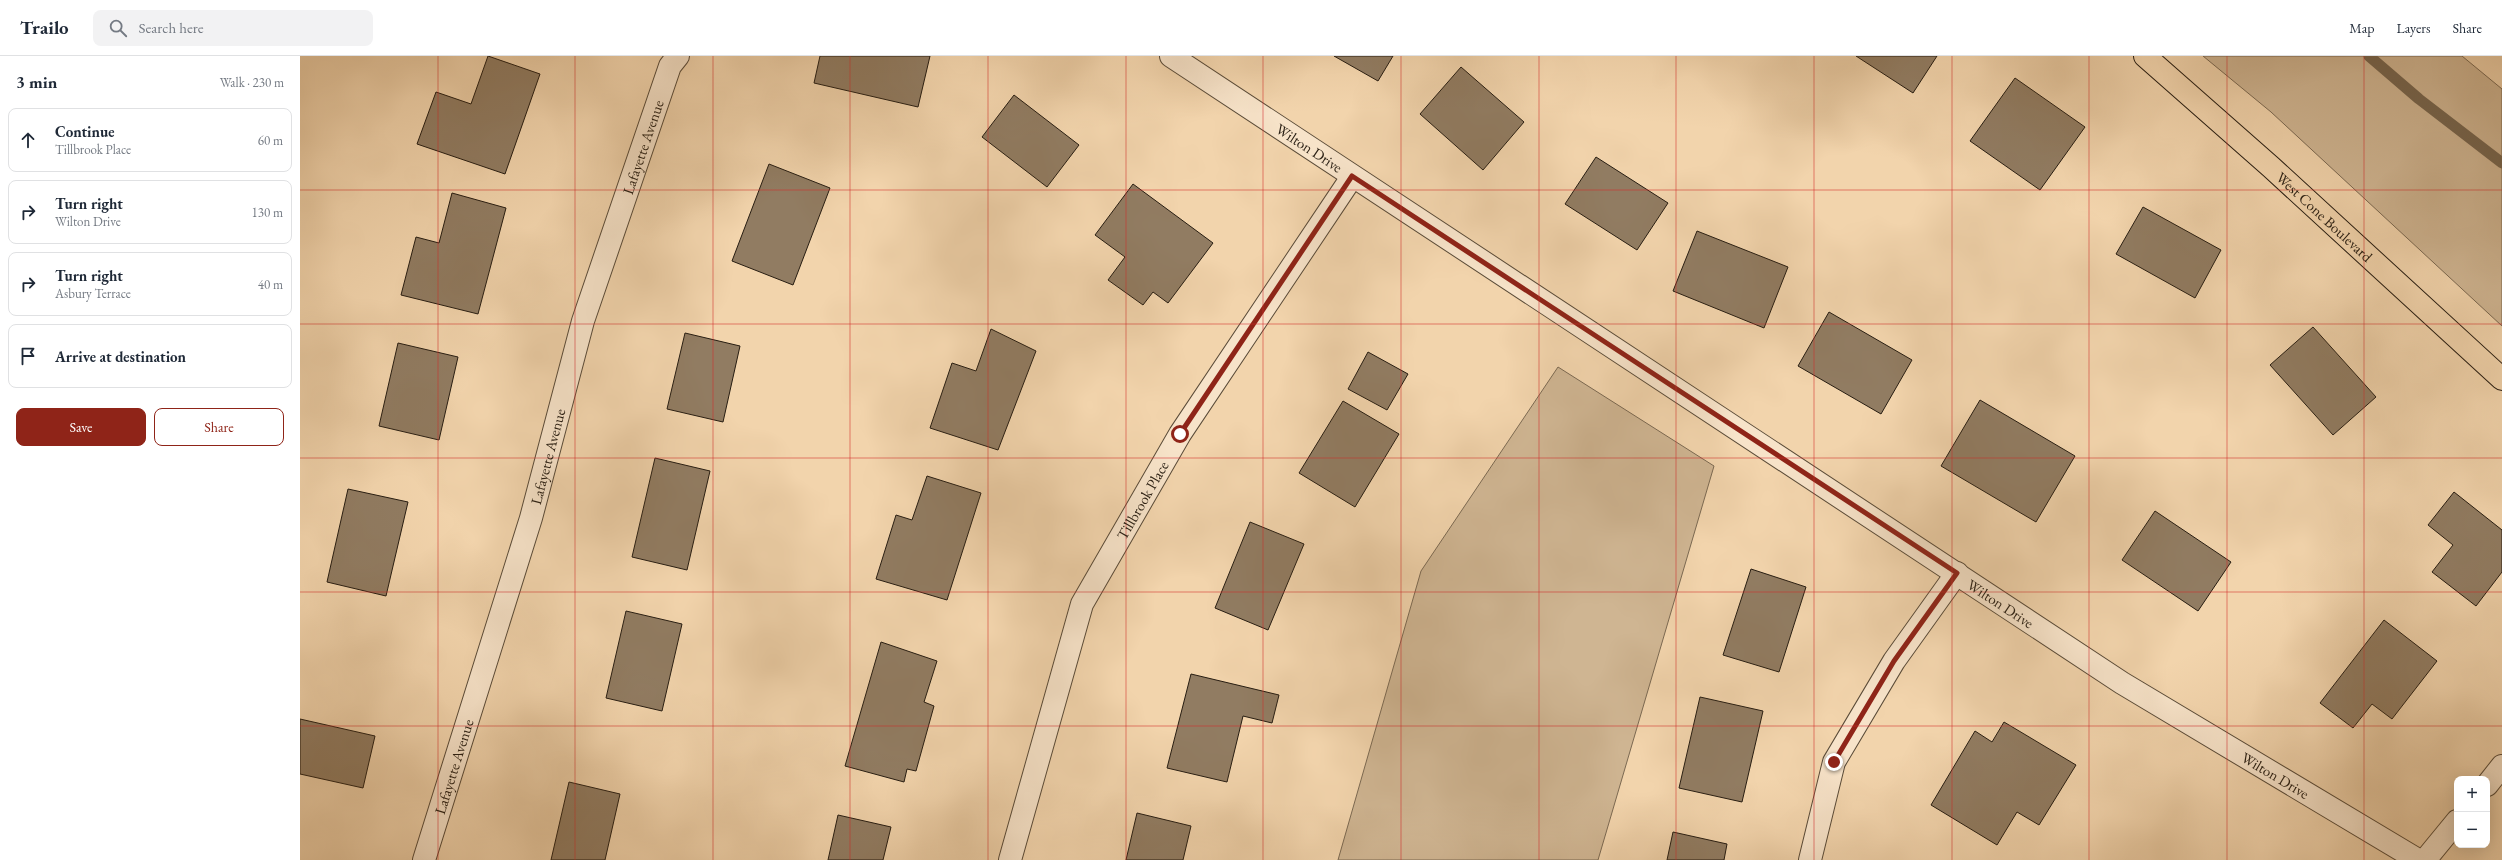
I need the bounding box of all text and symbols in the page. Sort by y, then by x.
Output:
search box [93,10,373,46]
text: Trailo [20,15,69,40]
icon: search [107,17,129,39]
text: Search here [139,18,204,37]
text: Map [2349,19,2374,37]
text: Layers [2396,19,2431,37]
text: Share [2453,19,2482,37]
text: 3 min [16,71,57,93]
text: Walk · 230 m [220,74,284,91]
street label: Lafayette Avenue [617,97,667,197]
street label: Wilton Drive [1273,119,1347,176]
text: Continue [55,122,115,141]
icon: ahead [17,129,39,151]
text: 60 m [258,132,283,149]
text: Tillbrook Place [55,141,131,158]
street label: West Cone Boulevard [2273,167,2377,266]
text: Turn right [55,194,123,213]
icon: right [17,201,39,223]
text: 130 m [252,204,283,221]
text: Wilton Drive [55,213,121,230]
text: Turn right [55,266,123,285]
icon: right [17,273,39,295]
text: 40 m [258,276,283,293]
text: Asbury Terrace [55,285,131,302]
icon: arrive [17,345,39,367]
text: Arrive at destination [55,347,186,366]
street label: Lafayette Avenue [525,406,569,506]
button: Save [16,408,146,446]
button: Share [154,408,284,446]
route start [1171,425,1189,443]
street label: Tillbrook Place [1112,457,1172,543]
street label: Wilton Drive [1964,574,2038,632]
street label: Lafayette Avenue [429,717,477,816]
street label: Wilton Drive [2238,747,2313,803]
route end [1825,753,1843,771]
map controls [2454,776,2490,848]
button: + [2454,776,2490,812]
button: − [2454,812,2490,848]

